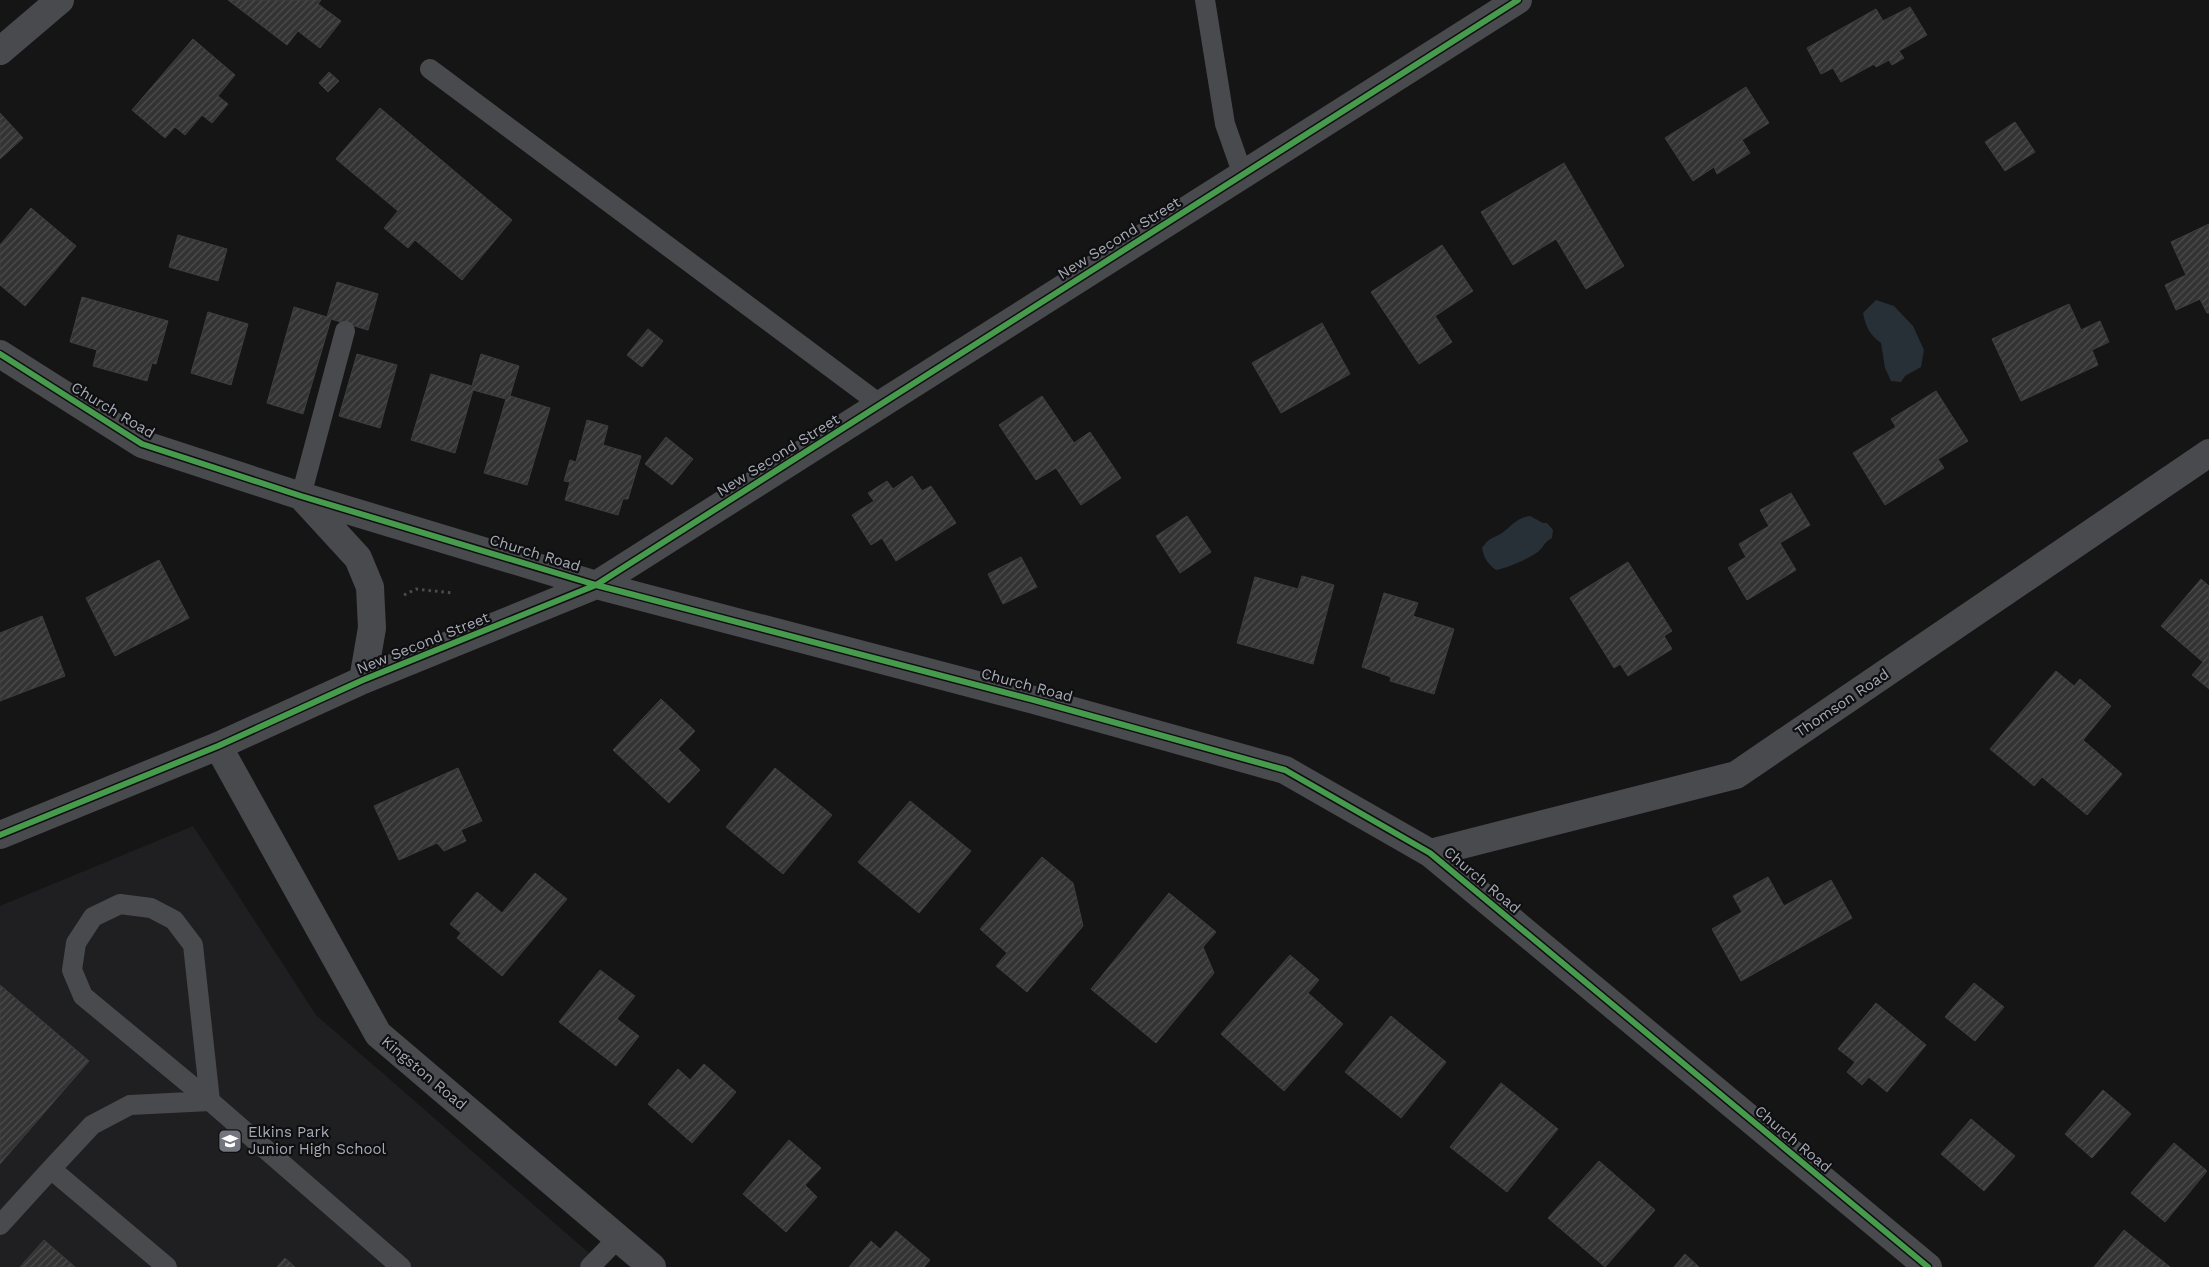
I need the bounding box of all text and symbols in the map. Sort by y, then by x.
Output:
street label: New Second Street [1054,193,1184,283]
street label: Church Road [68,378,158,442]
street label: New Second Street [713,410,843,500]
street label: Church Road [487,531,583,575]
street label: New Second Street [354,608,493,678]
street label: Church Road [979,664,1075,706]
street label: Thomson Road [1792,665,1892,741]
street label: Church Road [1440,843,1524,917]
street label: Kingston Road [378,1032,470,1114]
street label: Church Road [1751,1102,1835,1176]
place label: Elkins Park Junior High School [248,1123,386,1158]
school or university icon: Elkins Park Junior High School [217,1128,243,1154]

